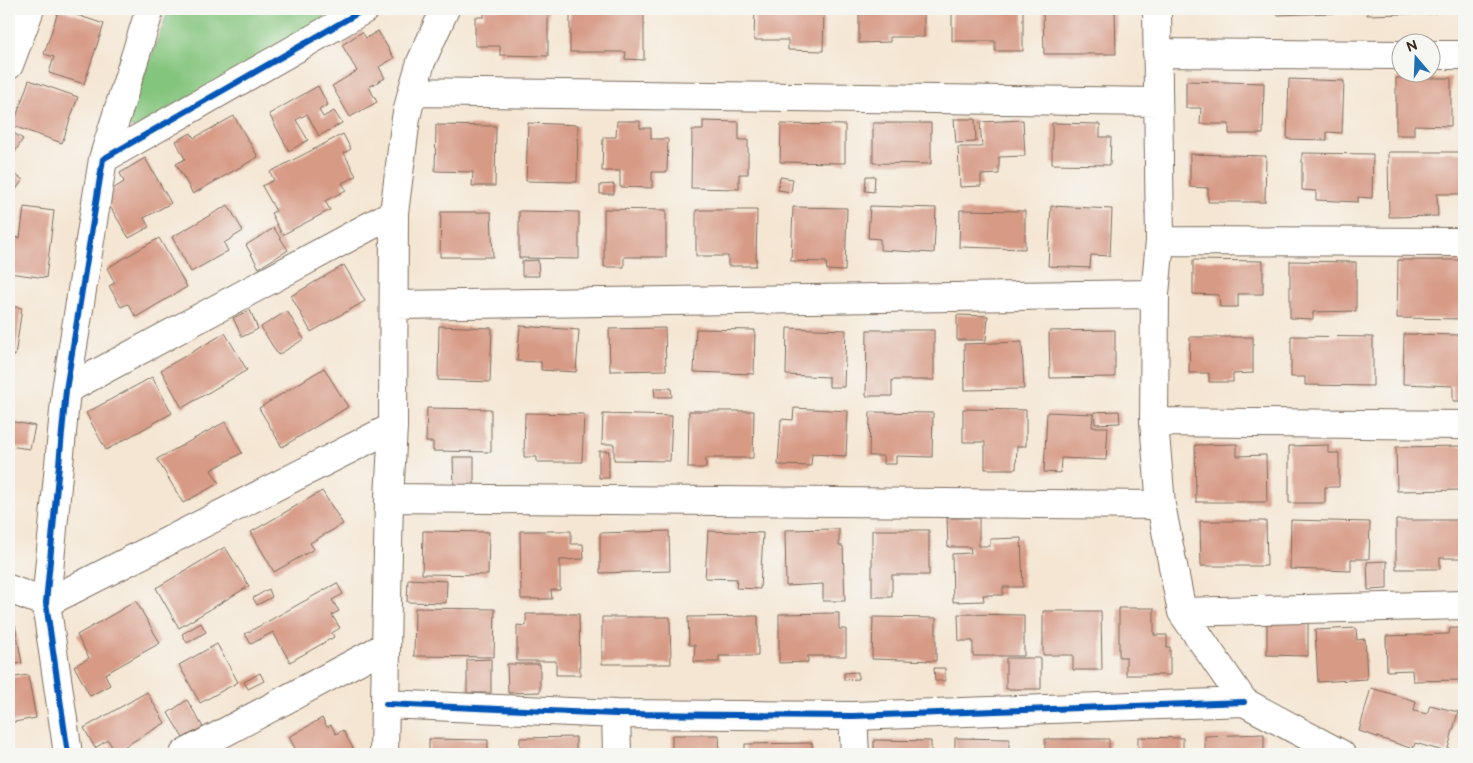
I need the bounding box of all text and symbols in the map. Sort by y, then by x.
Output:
north arrow [1390,32,1440,82]
text: N [1404,36,1420,56]

